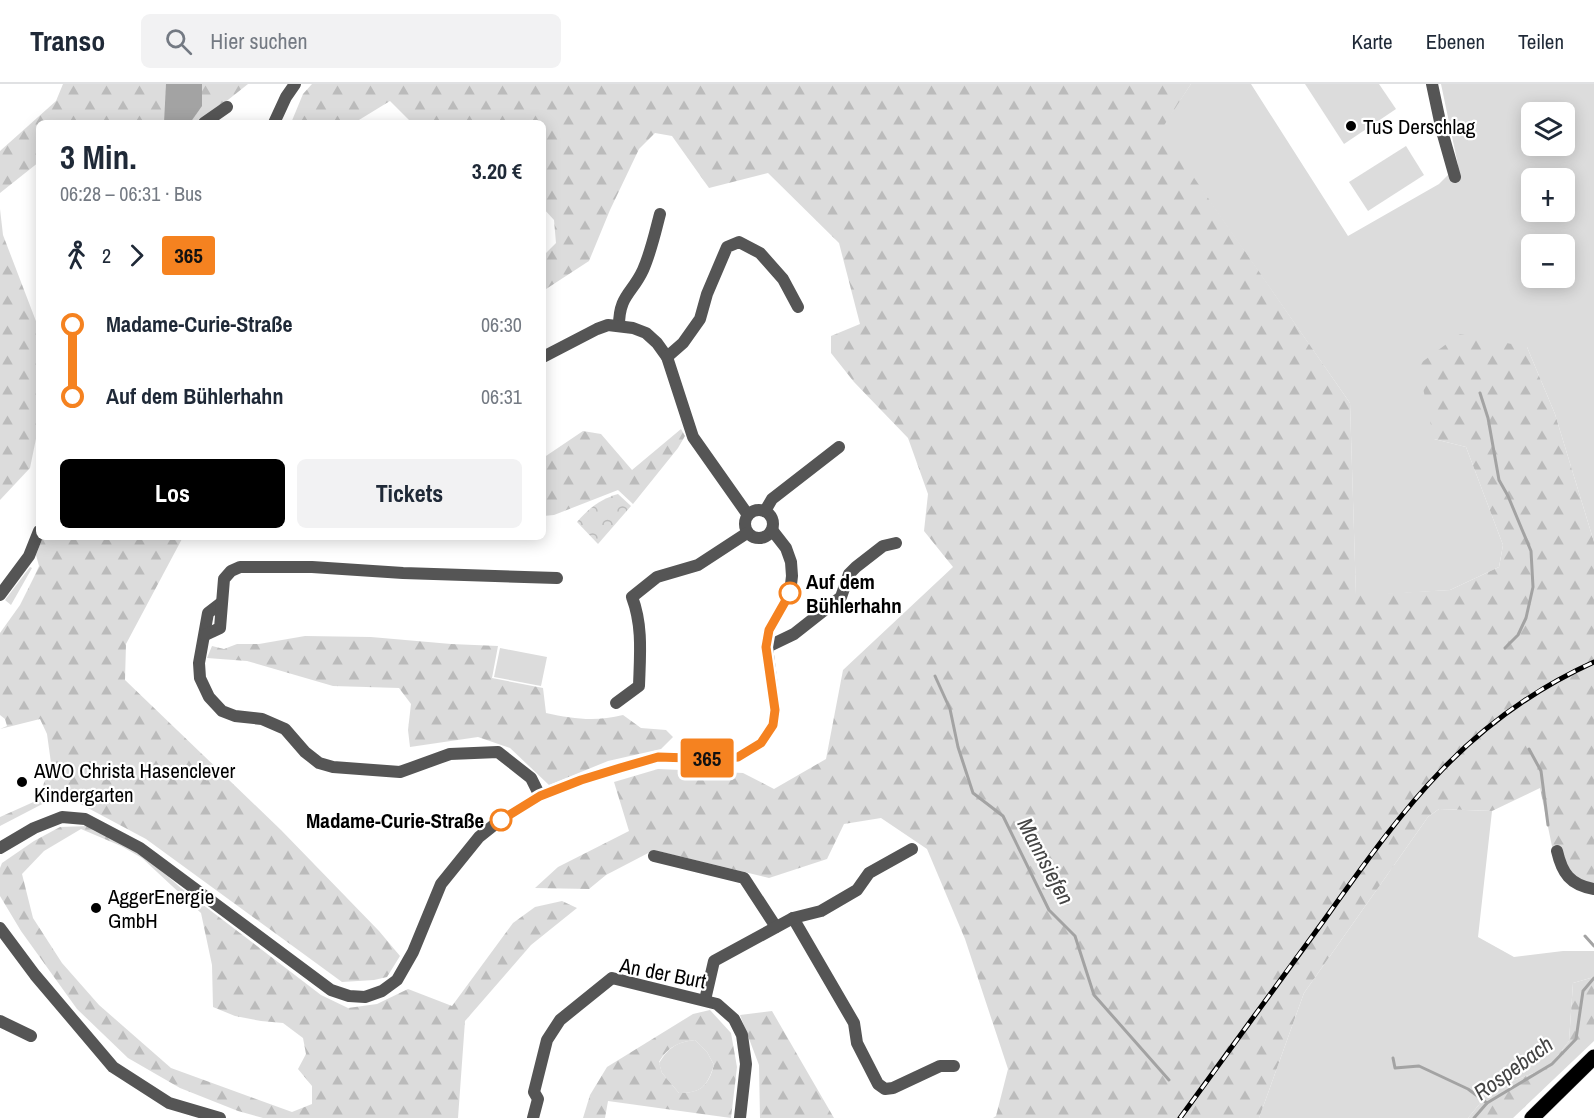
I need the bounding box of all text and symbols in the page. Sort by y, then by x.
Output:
search box [141,14,561,68]
text: Transo [30,22,105,60]
icon: search [162,25,195,58]
text: Hier suchen [210,26,308,56]
text: Karte [1352,27,1393,56]
text: Ebenen [1426,27,1485,56]
text: Teilen [1518,27,1564,56]
map controls [1521,102,1575,288]
button: layers [1521,102,1575,156]
place label: TuS Derschlag [1363,112,1476,141]
marker: TuS Derschlag [1344,119,1358,133]
text: 3 Min. [60,135,137,179]
text: 3.20 € [472,156,522,186]
button: + [1521,168,1575,222]
text: 06:28 – 06:31 · Bus [60,180,202,207]
button: − [1521,234,1575,288]
icon: walk [60,239,93,272]
icon: forward [120,239,153,272]
text: 365 [174,241,203,270]
text: 2 [102,242,111,269]
text: Madame-Curie-Straße [106,309,292,339]
text: 06:30 [481,311,522,338]
text: Auf dem Bühlerhahn [106,381,283,411]
text: 06:31 [481,383,522,410]
button: Los [60,459,285,528]
button: Tickets [297,459,522,528]
place label: Auf dem Bühlerhahn [806,567,902,620]
marker: Auf dem Bühlerhahn [779,582,801,604]
line badge: 365 [672,738,742,778]
text: 365 [693,744,721,773]
place label: AWO Christa Hasenclever Kindergarten [33,756,236,809]
marker: AWO Christa Hasenclever Kindergarten [15,775,29,789]
place label: Madame-Curie-Straße [306,806,484,835]
marker: Madame-Curie-Straße [490,809,512,831]
water label: Mannsiefen [1011,812,1081,910]
place label: AggerEnergie GmbH [107,882,214,935]
marker: AggerEnergie GmbH [89,901,103,915]
street label: An der Burt [616,950,709,996]
water label: Rospebach [1467,1029,1559,1107]

